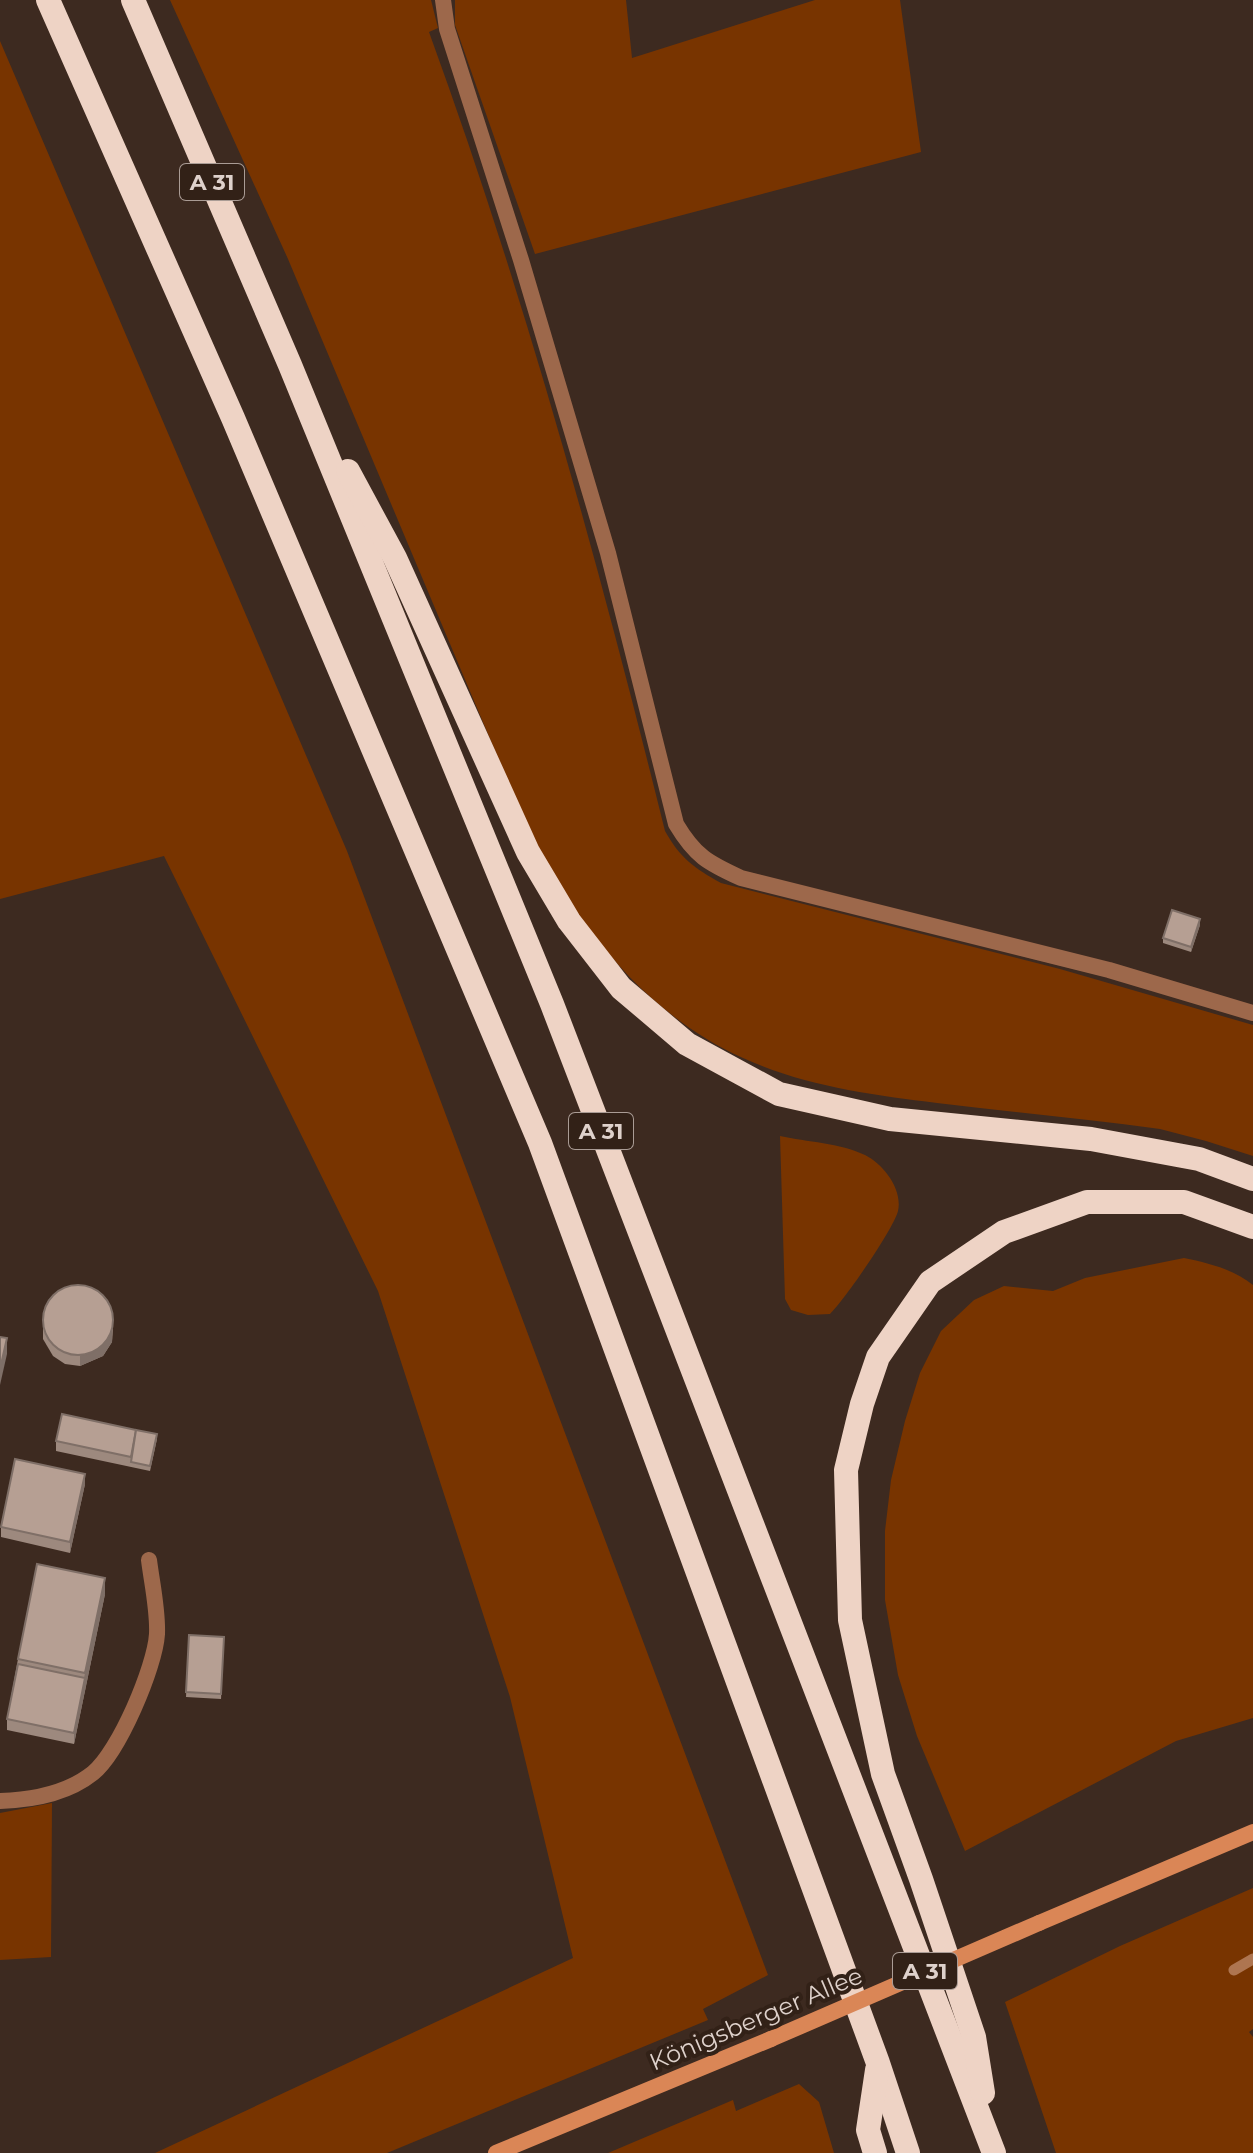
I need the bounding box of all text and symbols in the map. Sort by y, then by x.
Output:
road number: A 31 [180,164,244,200]
road number: A 31 [569,1113,633,1149]
road number: A 31 [893,1953,957,1989]
street label: Königsberger Allee [645,1961,867,2077]

